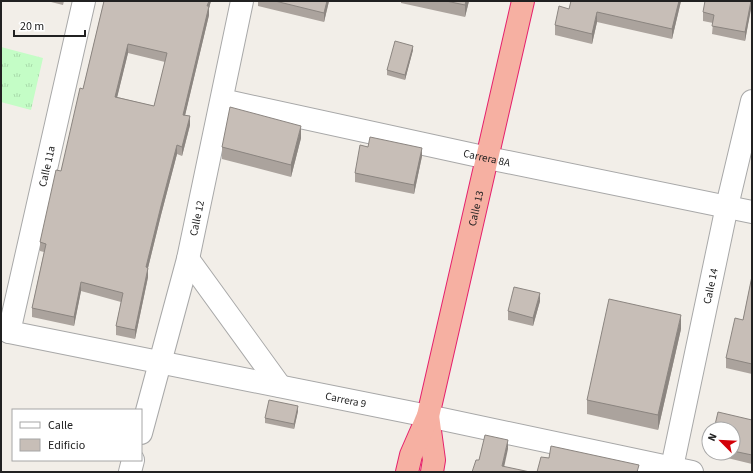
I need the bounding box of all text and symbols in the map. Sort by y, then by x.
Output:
scale bar [14,12,85,38]
text: 20 m [20,18,44,35]
street label: Calle 11a [35,144,59,188]
street label: Carrera 8A [462,146,512,170]
street label: Calle 13 [465,189,487,228]
street label: Calle 12 [186,199,208,237]
street label: Calle 14 [700,266,722,305]
street label: Carrera 9 [324,389,368,411]
legend [12,409,142,461]
text: Calle [48,417,73,434]
north arrow [701,421,741,461]
text: N [704,431,721,444]
text: Edificio [48,437,85,454]

